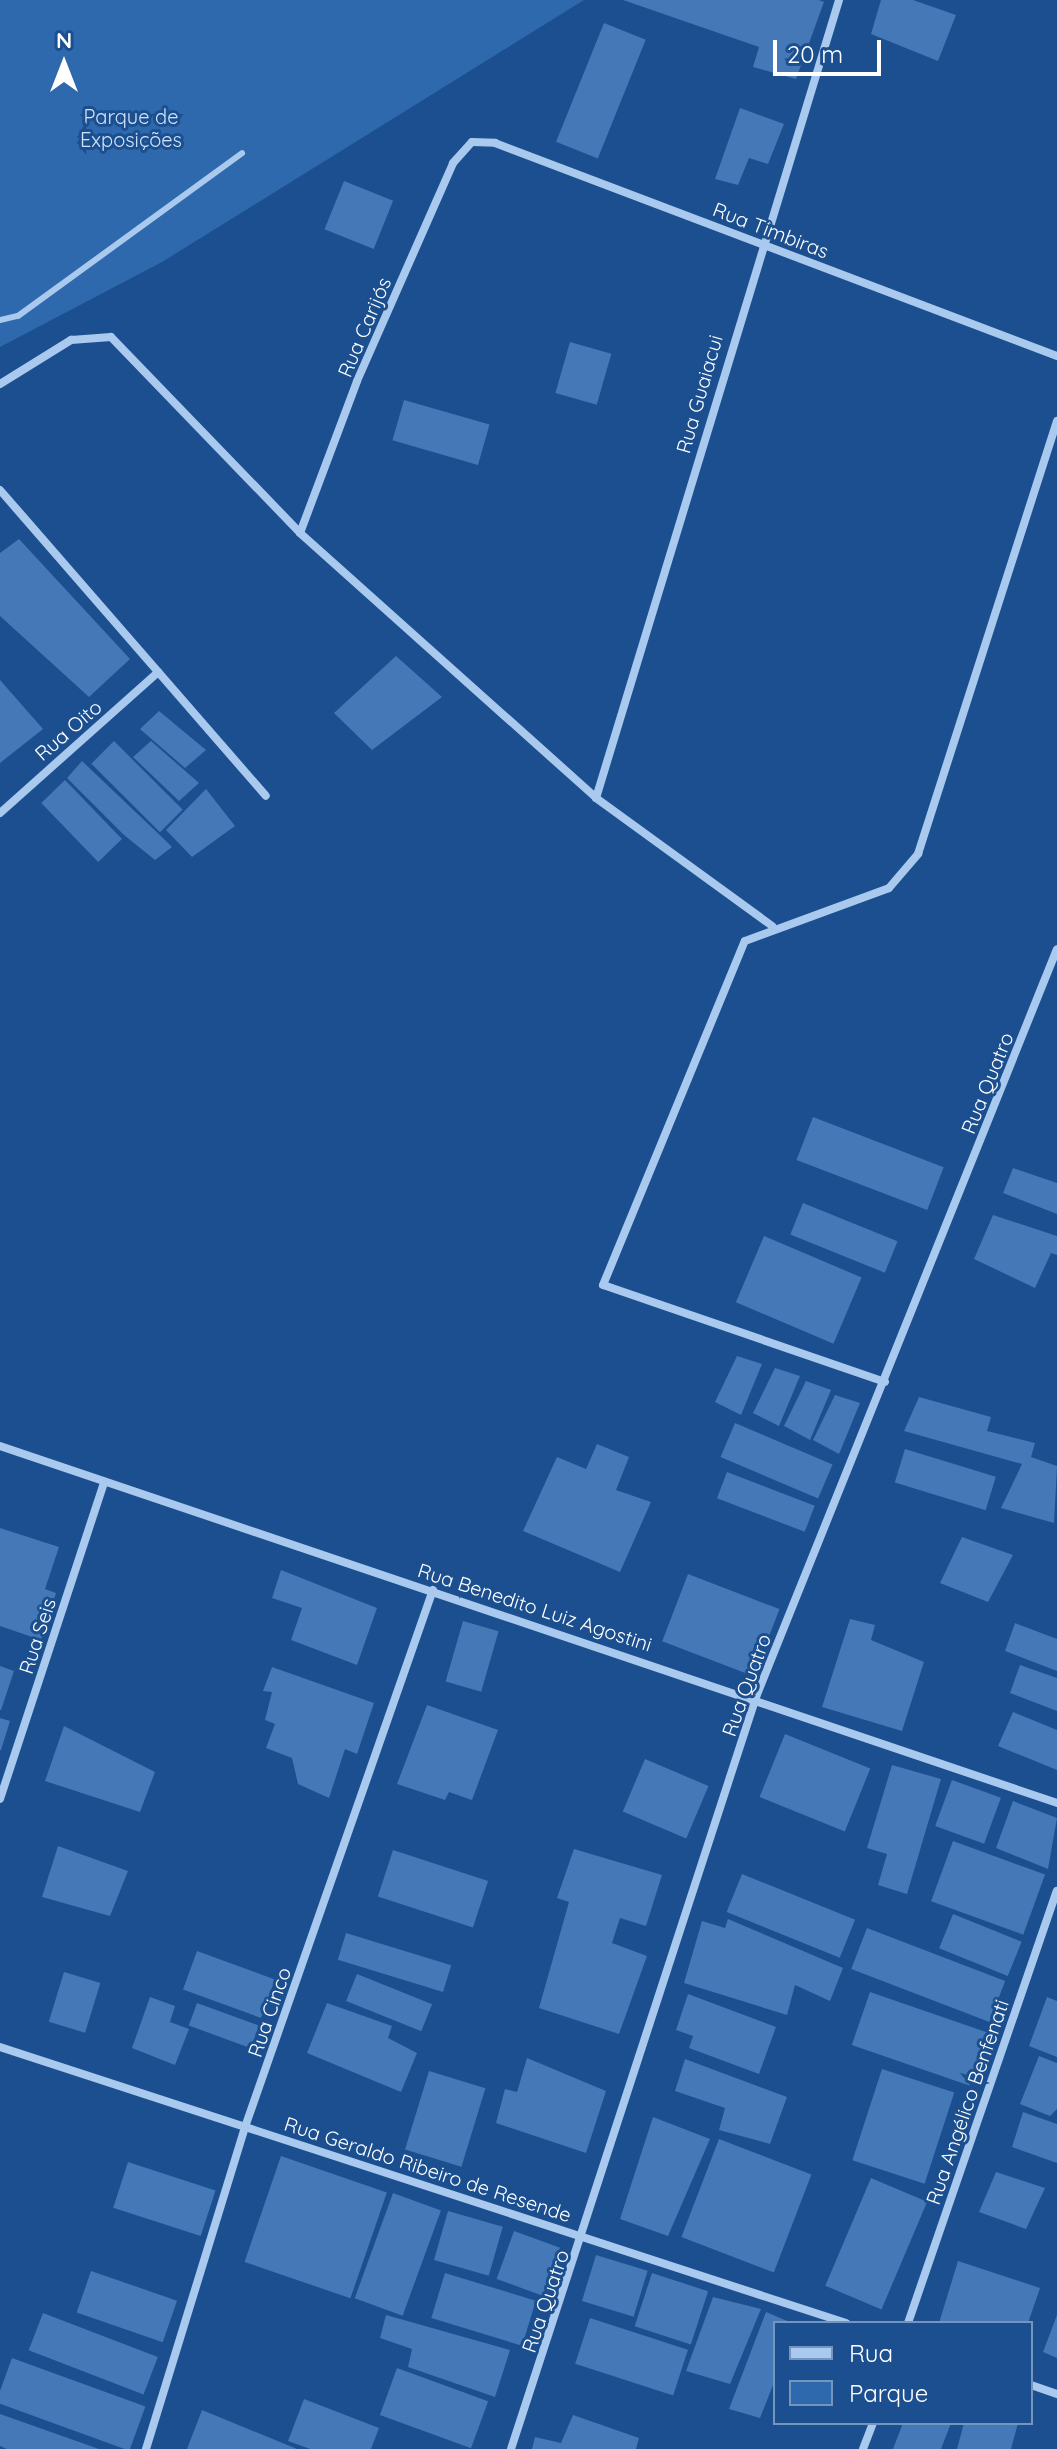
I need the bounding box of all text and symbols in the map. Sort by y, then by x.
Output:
north arrow [24,24,104,104]
scale bar [777,24,885,74]
text: N [56,26,72,54]
text: 20 m [787,39,843,69]
park label: Parque de Exposições [80,105,182,152]
street label: Rua Timbiras [710,197,832,263]
street label: Rua Carijós [332,273,396,381]
street label: Rua Guaiacui [671,332,727,456]
street label: Rua Oito [30,695,106,765]
street label: Rua Quatro [956,1029,1018,1137]
street label: Rua Benedito Luiz Agostini [415,1558,655,1656]
street label: Rua Seis [13,1595,61,1677]
street label: Rua Quatro [716,1630,776,1740]
street label: Rua Cinco [242,1964,296,2060]
street label: Rua Angélico Benfenati [921,1996,1013,2208]
street label: Rua Geraldo Ribeiro de Resende [281,2111,575,2227]
street label: Rua Quatro [516,2246,574,2356]
legend [773,2321,1033,2425]
text: Rua [849,2338,893,2368]
text: Parque [849,2378,928,2408]

